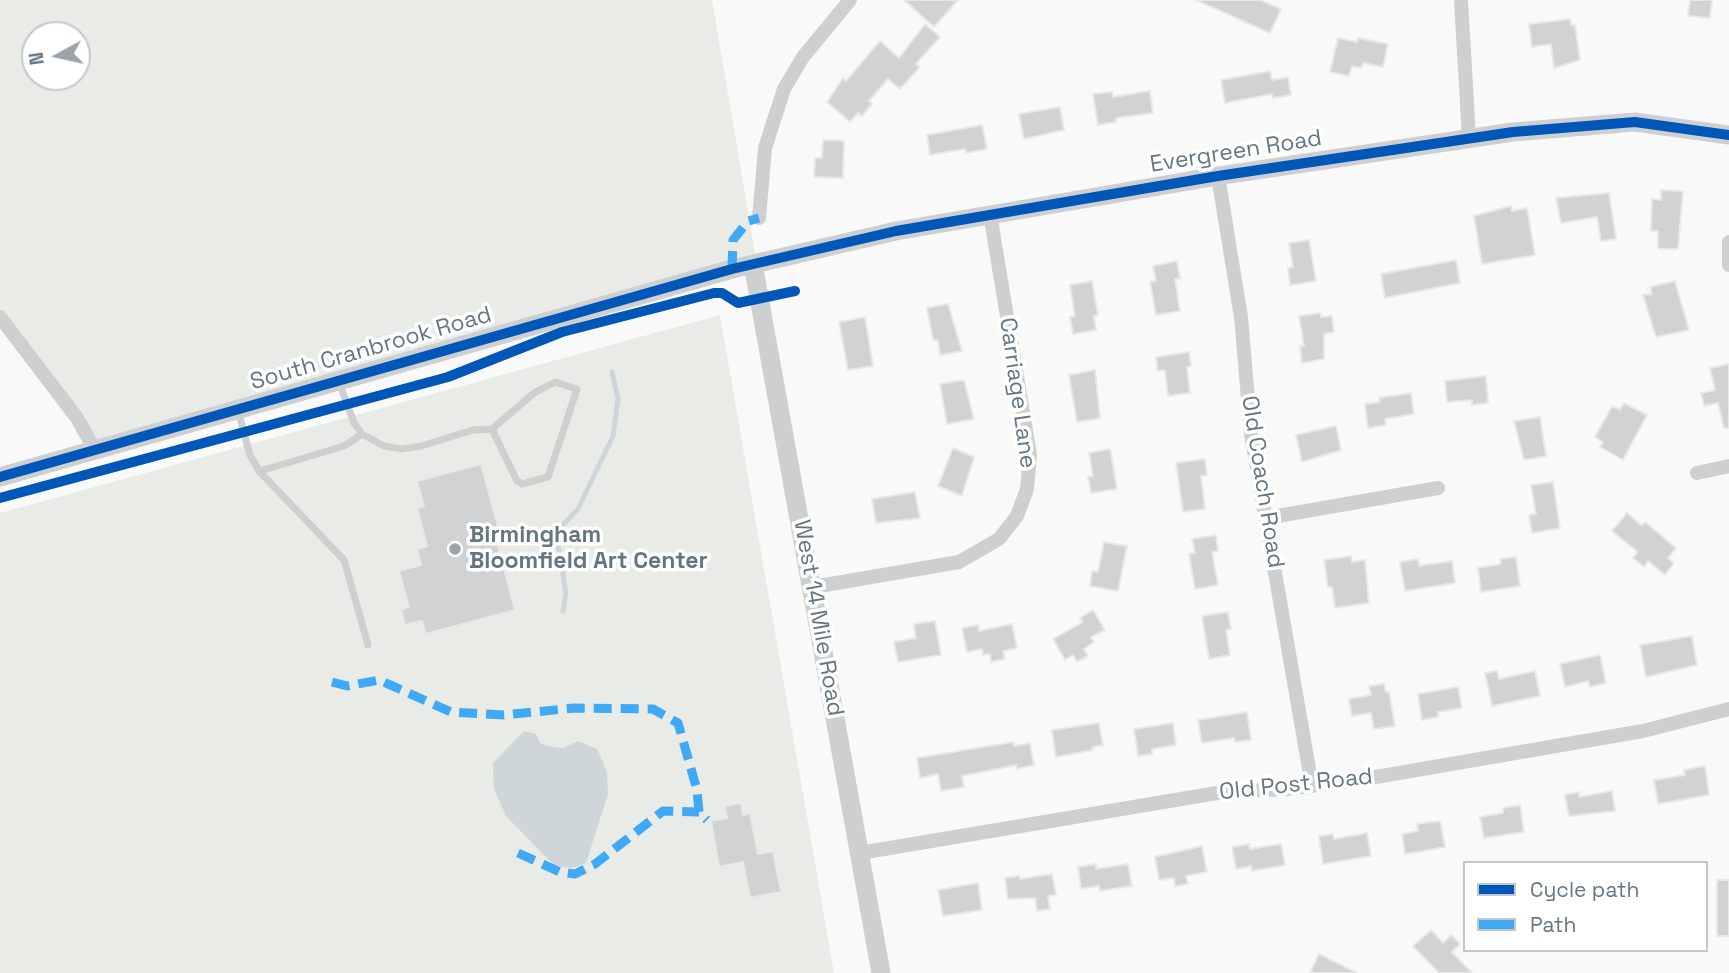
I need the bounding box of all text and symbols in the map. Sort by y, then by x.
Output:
north arrow [21,21,91,91]
text: N [23,51,50,67]
street label: Evergreen Road [1148,125,1324,179]
street label: South Cranbrook Road [247,301,495,397]
street label: Carriage Lane [993,316,1041,470]
street label: Old Coach Road [1235,394,1289,570]
street label: West 14 Mile Road [787,518,849,718]
place label: Birmingham Bloomfield Art Center [469,522,708,576]
marker: Birmingham Bloomfield Art Center [447,541,463,557]
street label: Old Post Road [1218,763,1374,807]
legend [1463,861,1708,952]
text: Cycle path [1530,876,1639,903]
text: Path [1530,911,1576,938]

